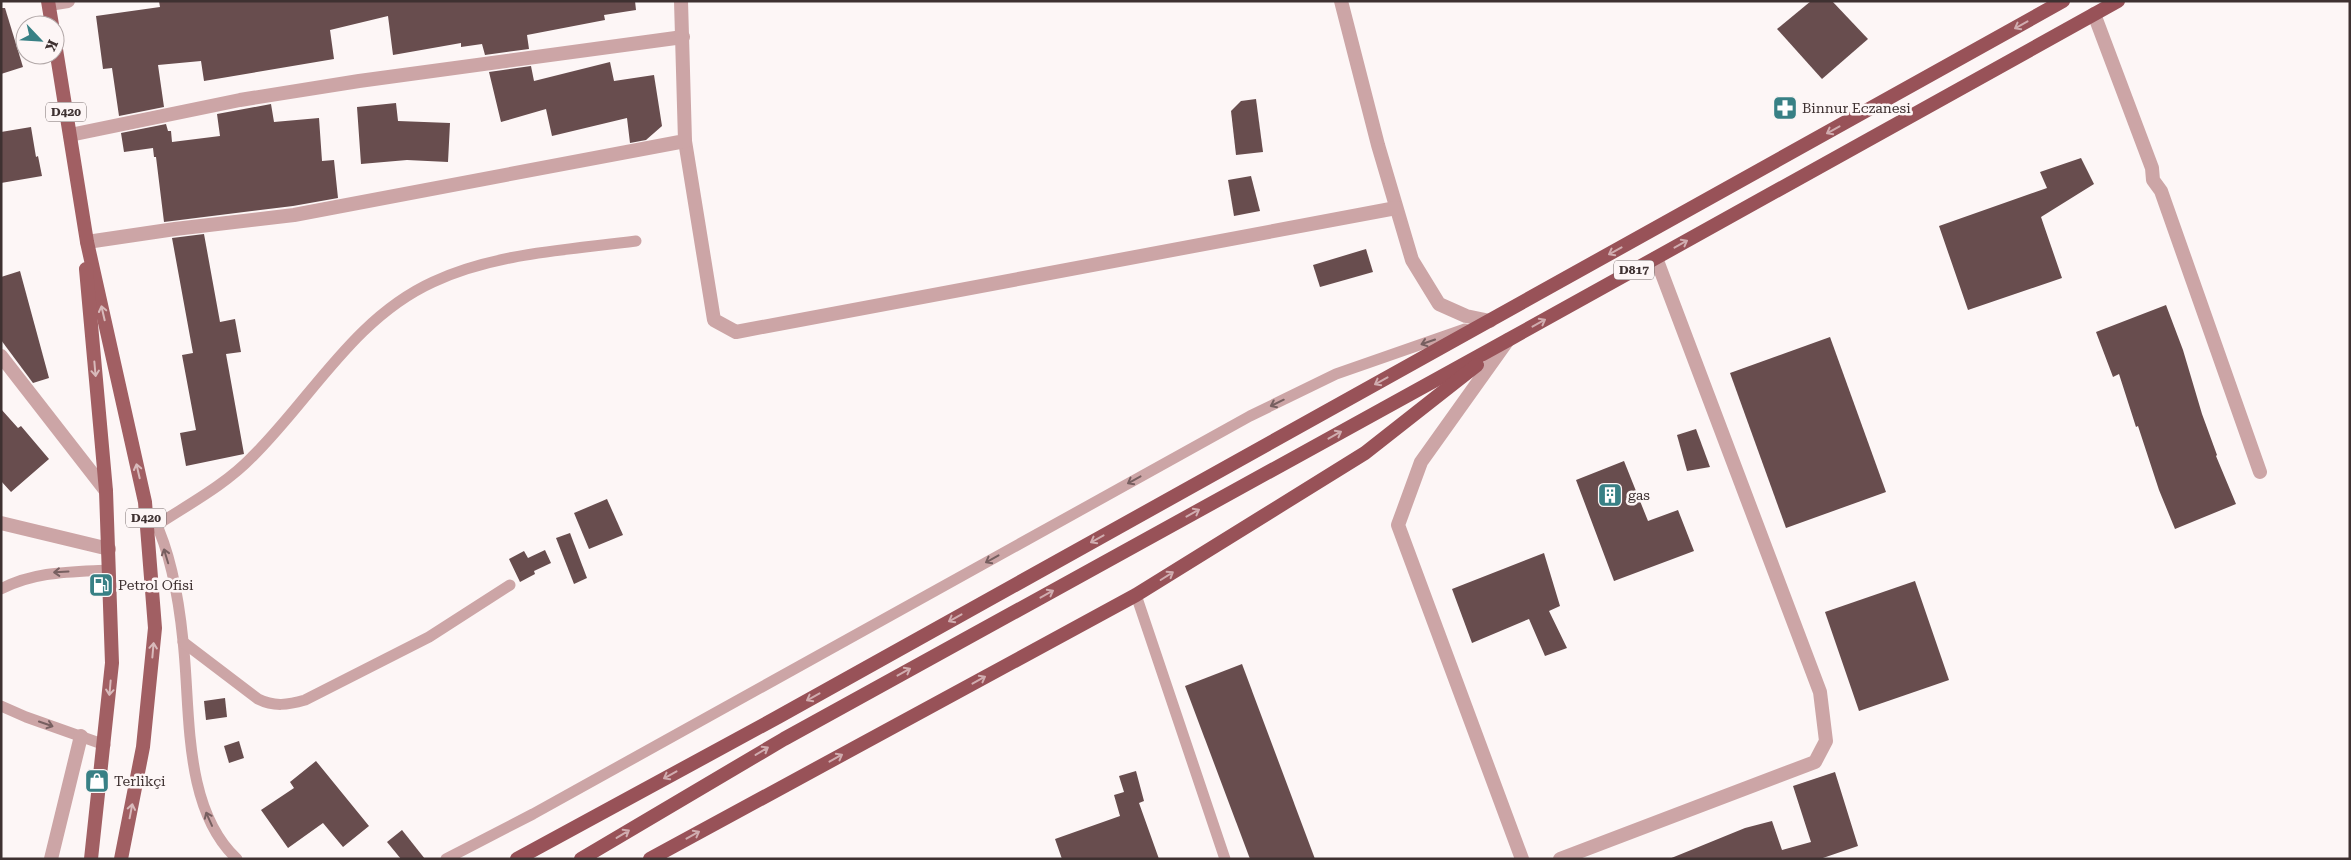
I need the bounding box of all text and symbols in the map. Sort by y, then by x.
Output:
north arrow [15,15,65,65]
one-way arrow [2014,21,2029,30]
text: K [42,37,61,54]
pharmacy icon: Binnur Eczanesi [1772,95,1798,121]
place label: Binnur Eczanesi [1802,100,1911,116]
road number: D420 [46,102,86,121]
one-way arrow [1826,125,1841,135]
one-way arrow [1673,238,1688,248]
one-way arrow [1608,247,1622,257]
road number: D817 [1614,260,1654,280]
one-way arrow [98,305,107,321]
one-way arrow [1531,318,1546,327]
one-way arrow [1420,338,1436,347]
one-way arrow [90,361,100,377]
one-way arrow [1374,377,1389,387]
one-way arrow [1270,398,1285,408]
one-way arrow [1328,430,1343,440]
one-way arrow [133,464,142,480]
one-way arrow [1127,475,1142,485]
building icon: gas [1597,482,1623,508]
place label: gas [1628,487,1650,503]
road number: D420 [126,508,166,528]
one-way arrow [1185,508,1200,517]
one-way arrow [1090,535,1104,545]
one-way arrow [161,549,171,565]
one-way arrow [985,555,1000,564]
one-way arrow [53,568,69,577]
one-way arrow [1159,571,1173,581]
fuel station icon: Petrol Ofisi [88,572,114,598]
place label: Petrol Ofisi [118,577,194,593]
one-way arrow [1039,589,1054,599]
one-way arrow [948,614,962,624]
one-way arrow [148,642,157,658]
one-way arrow [897,667,912,677]
one-way arrow [971,675,986,685]
one-way arrow [105,680,114,696]
one-way arrow [806,693,820,703]
one-way arrow [38,720,53,729]
one-way arrow [755,746,769,756]
one-way arrow [828,753,843,762]
shop icon: Terlikçi [84,768,110,794]
one-way arrow [663,770,678,780]
place label: Terlikçi [114,773,166,789]
one-way arrow [126,803,136,819]
one-way arrow [204,812,214,827]
one-way arrow [615,828,629,838]
one-way arrow [686,830,700,840]

